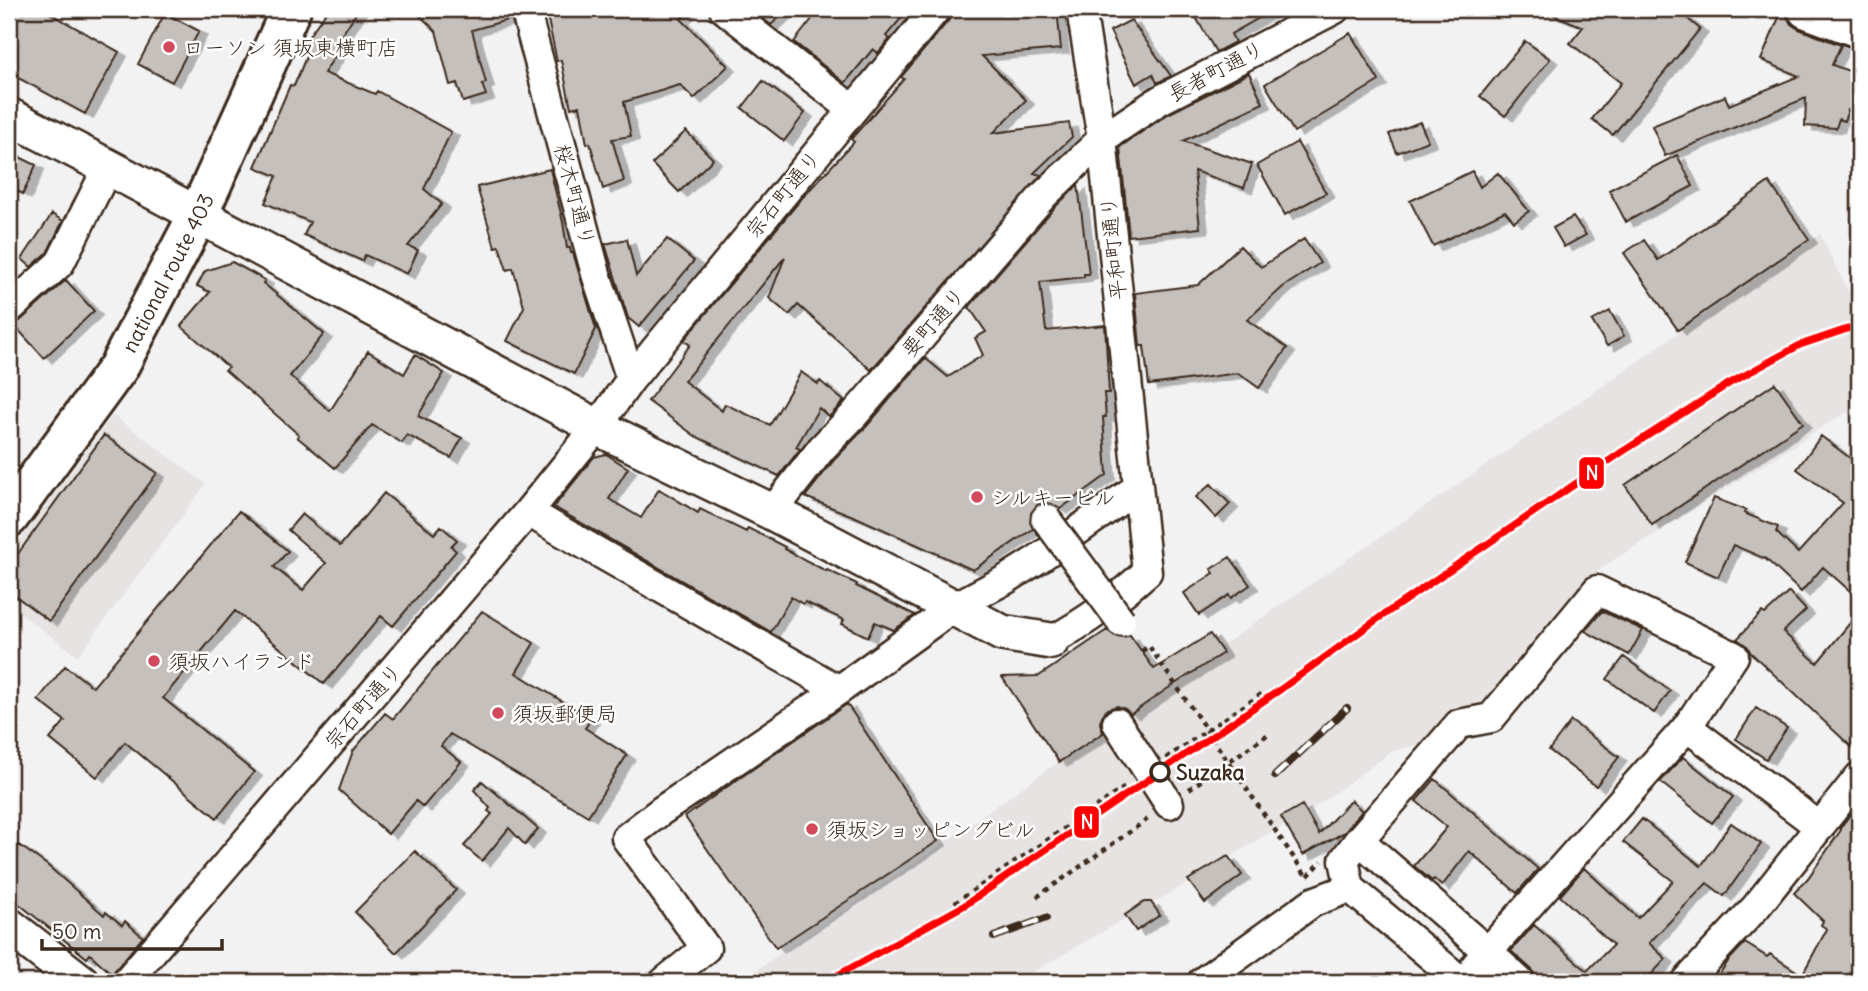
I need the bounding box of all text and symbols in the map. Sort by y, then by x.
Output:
place label: ローソン 須坂東横町店 [183,34,398,61]
street label: 長者町通り [1163,34,1269,108]
marker: ローソン 須坂東横町店 [161,39,177,55]
street label: 桜木町通り [548,141,602,249]
street label: 宗石町通り [739,145,827,243]
street label: national route 403 [115,189,220,357]
street label: 平和町通り [1094,194,1132,302]
street label: 要町通り [895,281,971,363]
line badge: N [1578,456,1605,490]
text: N [1585,461,1599,485]
place label: シルキービル [991,484,1115,511]
marker: シルキービル [969,489,985,505]
place label: 須坂ハイランド [168,648,315,675]
marker: 須坂ハイランド [146,653,162,669]
street label: 宗石町通り [318,658,408,754]
place label: 須坂郵便局 [512,700,617,727]
marker: 須坂郵便局 [490,705,506,721]
place label: Suzaka [1176,759,1244,786]
marker: Suzaka [1150,762,1170,782]
line badge: N [1073,805,1100,839]
text: N [1080,810,1094,834]
place label: 須坂ショッピングビル [826,816,1035,843]
marker: 須坂ショッピングビル [804,821,820,837]
scale bar [42,907,222,951]
text: 50 m [52,918,101,945]

